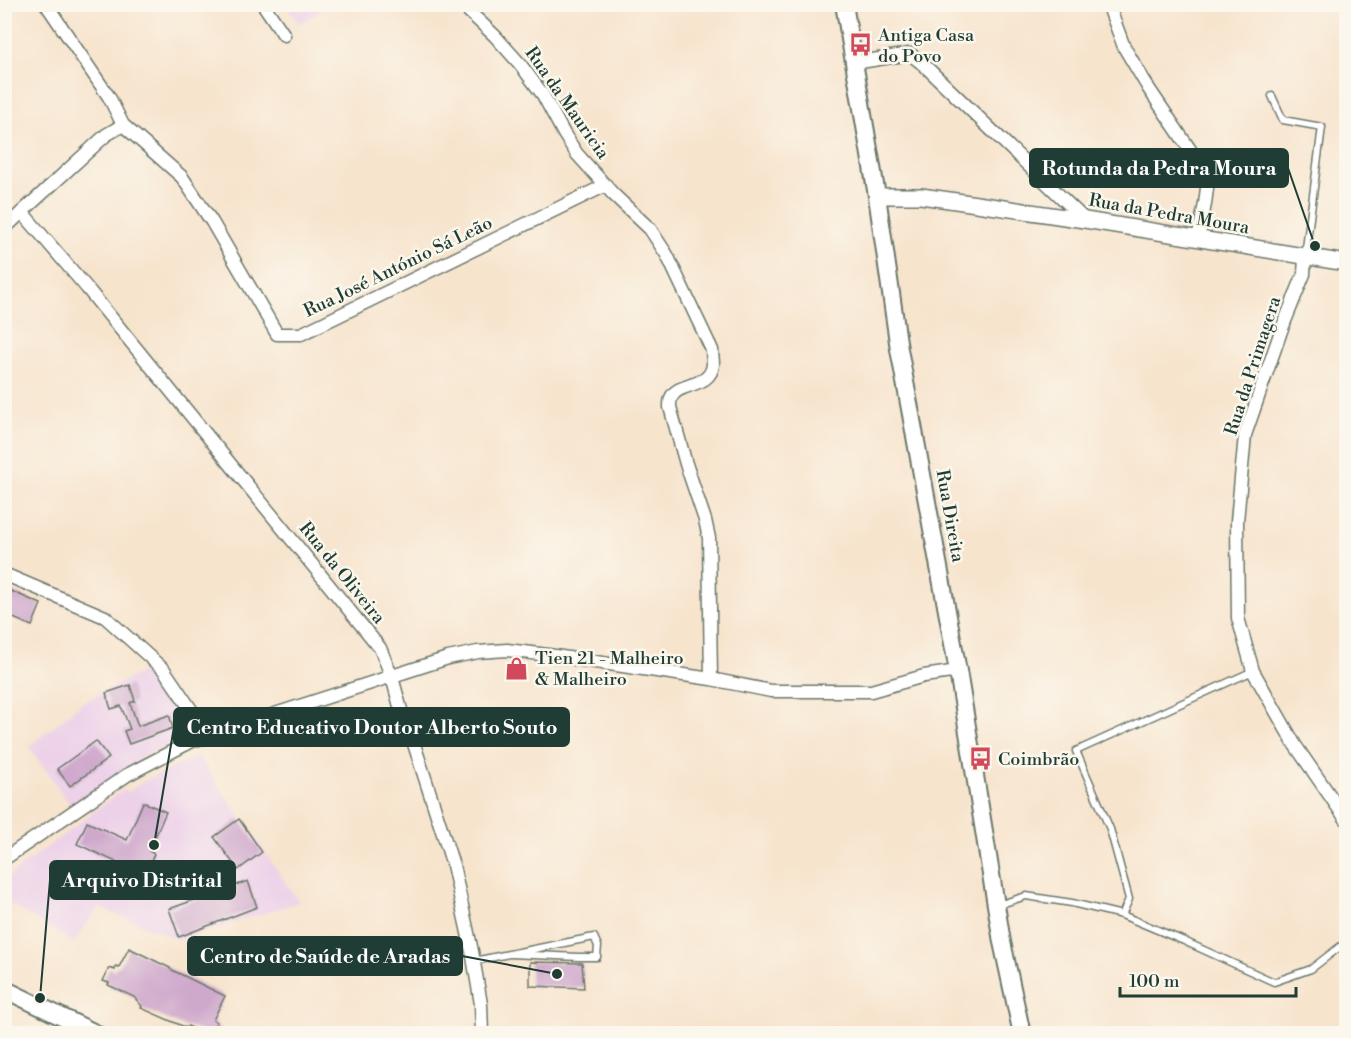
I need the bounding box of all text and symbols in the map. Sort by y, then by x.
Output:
place label: Antiga Casa do Povo [877,24,975,68]
bus stop icon: Antiga Casa do Povo [847,32,873,58]
street label: Rua da Mauricia [520,42,615,164]
callout: Rotunda da Pedra Moura [1030,149,1288,187]
text: Rotunda da Pedra Moura [1042,157,1276,182]
street label: Rua da Pedra Moura [1087,189,1252,240]
street label: Rua José António Sá Leão [300,211,496,323]
street label: Rua da Primagera [1220,293,1287,438]
street label: Rua Direita [931,468,970,565]
street label: Rua da Oliveira [294,517,391,629]
place label: Tien 21 - Malheiro & Malheiro [535,647,684,691]
shop icon: Tien 21 - Malheiro & Malheiro [504,655,530,681]
callout: Centro Educativo Doutor Alberto Souto [174,708,569,746]
text: Centro Educativo Doutor Alberto Souto [186,716,558,741]
bus stop icon: Coimbrão [967,746,993,772]
place label: Coimbrão [998,748,1079,771]
callout: Arquivo Distrital [50,861,235,899]
text: Arquivo Distrital [61,869,223,894]
callout: Centro de Saúde de Aradas [188,937,462,975]
text: Centro de Saúde de Aradas [200,945,450,970]
scale bar [1120,960,1296,998]
text: 100 m [1129,970,1180,993]

